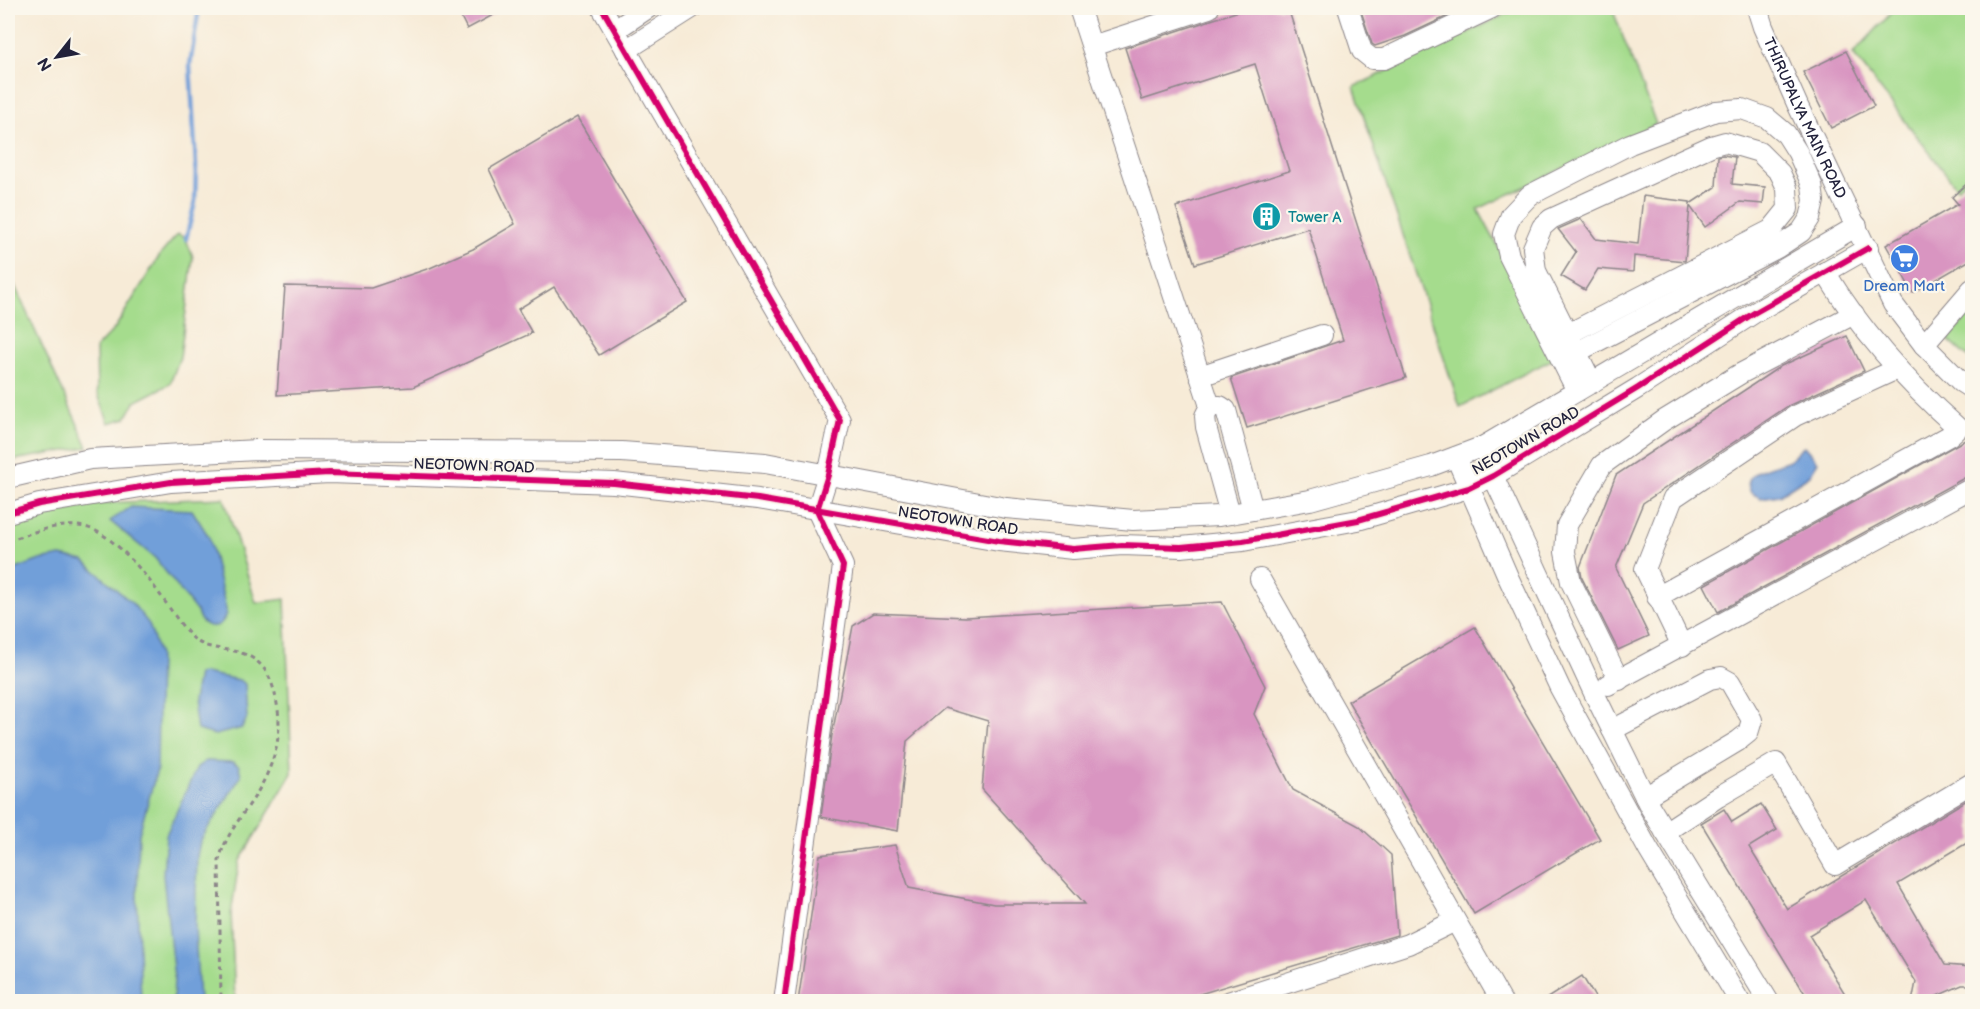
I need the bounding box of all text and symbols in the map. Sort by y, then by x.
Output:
north arrow [27,27,87,87]
street label: THIRUPALYA MAIN ROAD [1759,34,1851,202]
text: N [34,54,57,74]
building icon: Tower A [1251,201,1283,233]
place label: Tower A [1288,208,1342,227]
supermarket icon: Dream Mart [1888,243,1920,275]
place label: Dream Mart [1863,277,1945,296]
street label: NEOTOWN ROAD [1469,402,1583,480]
street label: NEOTOWN ROAD [413,454,535,478]
street label: NEOTOWN ROAD [897,502,1020,540]

